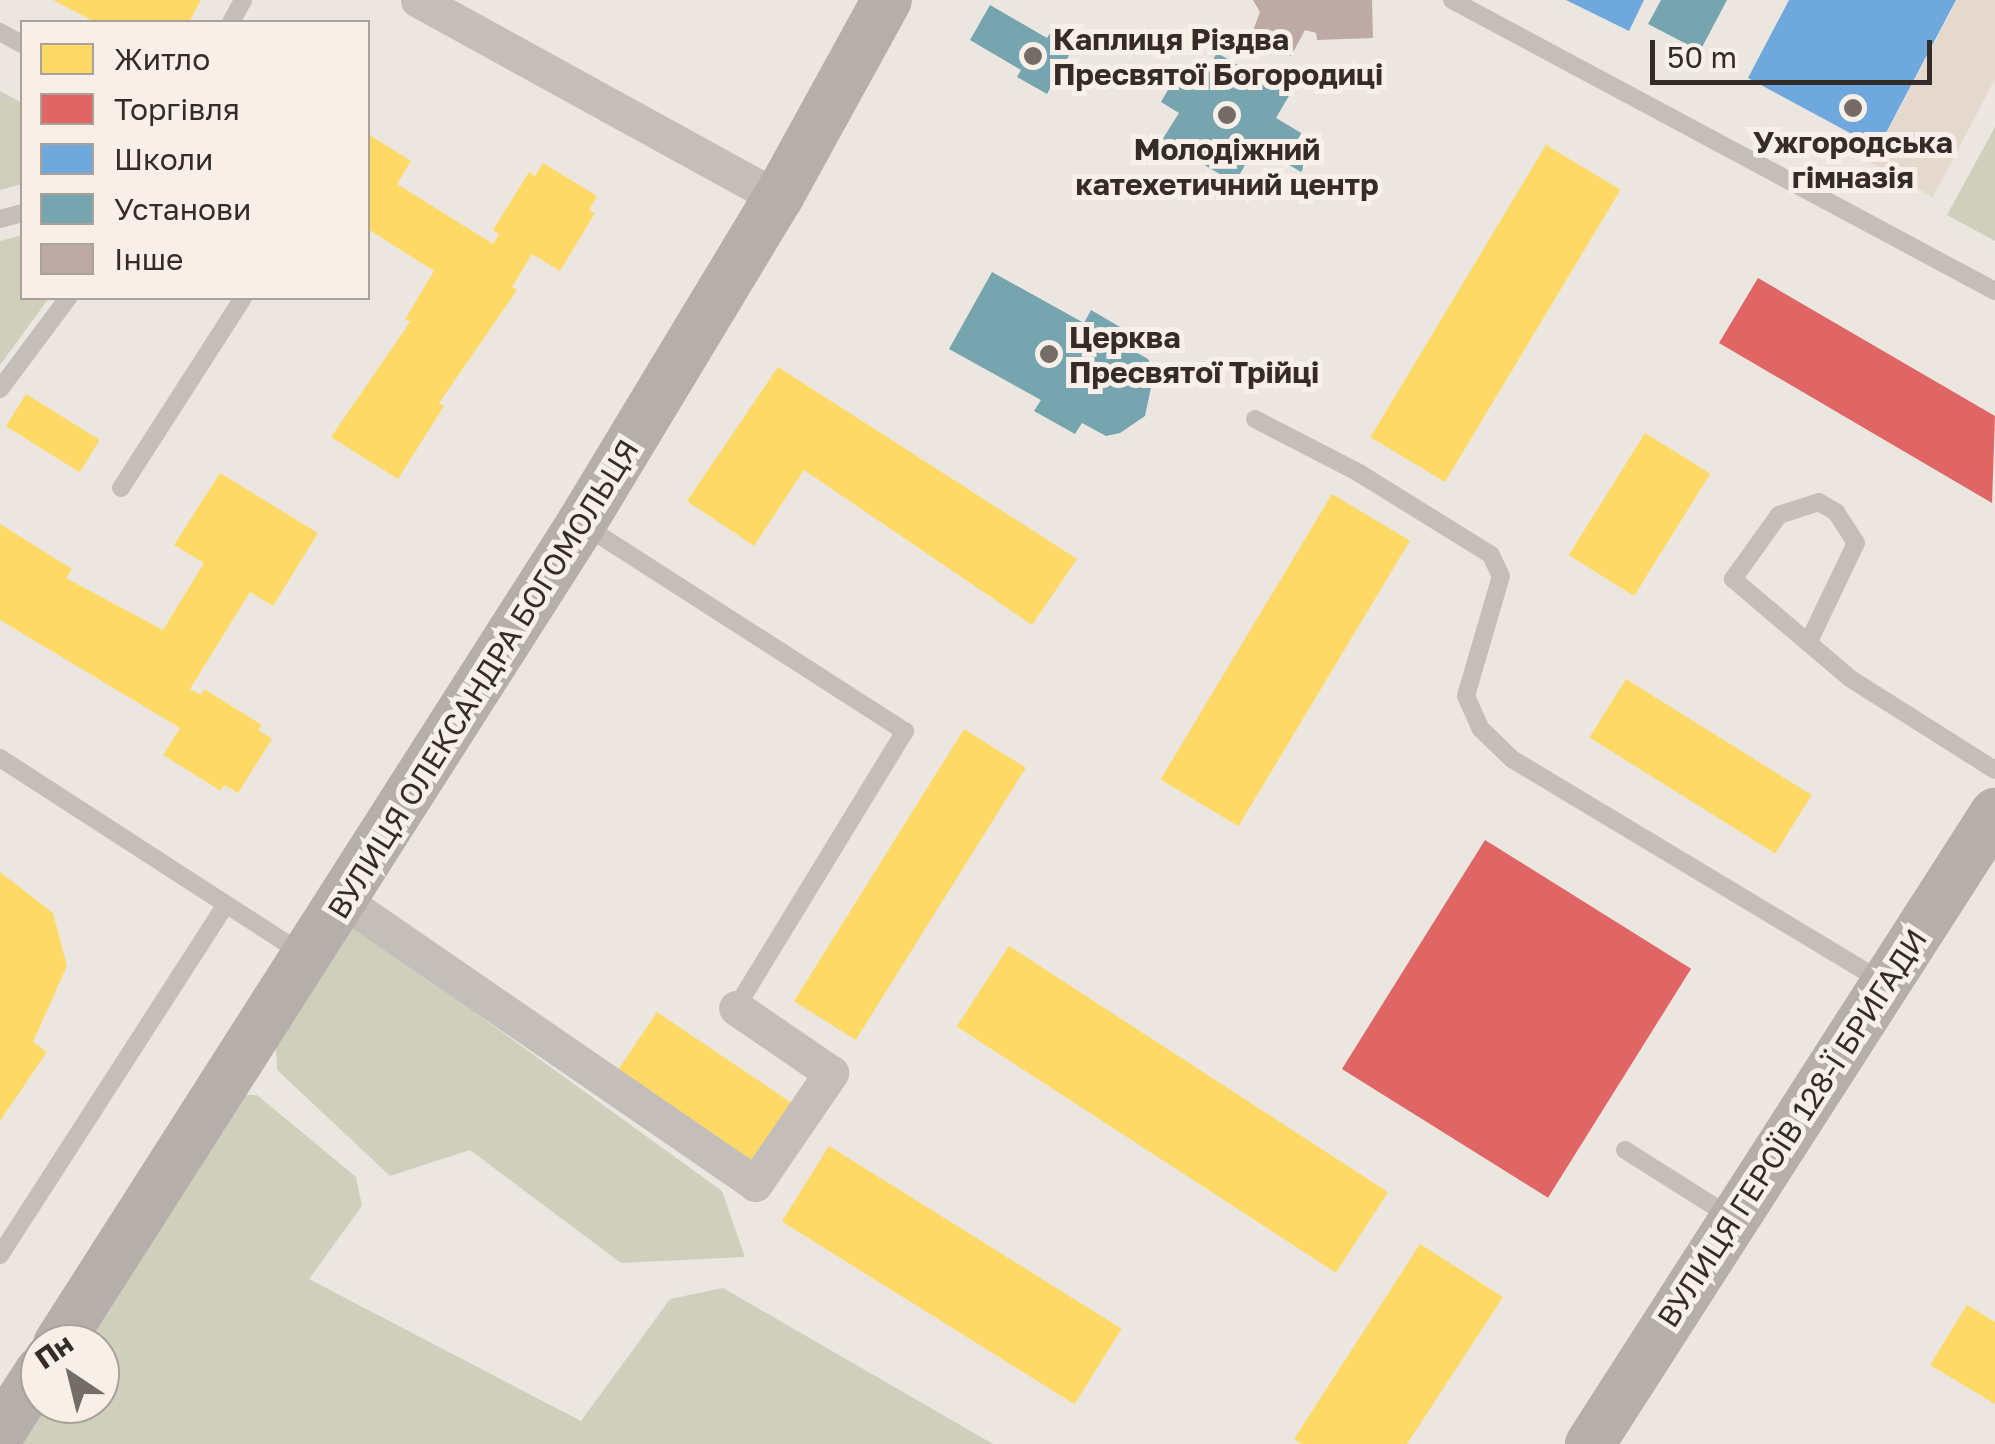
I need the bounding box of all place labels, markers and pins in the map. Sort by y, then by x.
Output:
place label: Каплиця Різдва Пресвятої Богородиці [1053,21,1383,92]
marker: Каплиця Різдва Пресвятої Богородиці [1022,45,1044,67]
marker: Ужгородська гімназія [1842,97,1864,119]
marker: Молодіжний катехетичний центр [1216,104,1238,126]
place label: Ужгородська гімназія [1753,124,1953,194]
place label: Молодіжний катехетичний центр [1075,131,1379,202]
place label: Церква Пресвятої Трійці [1069,319,1319,390]
marker: Церква Пресвятої Трійці [1038,343,1060,365]

